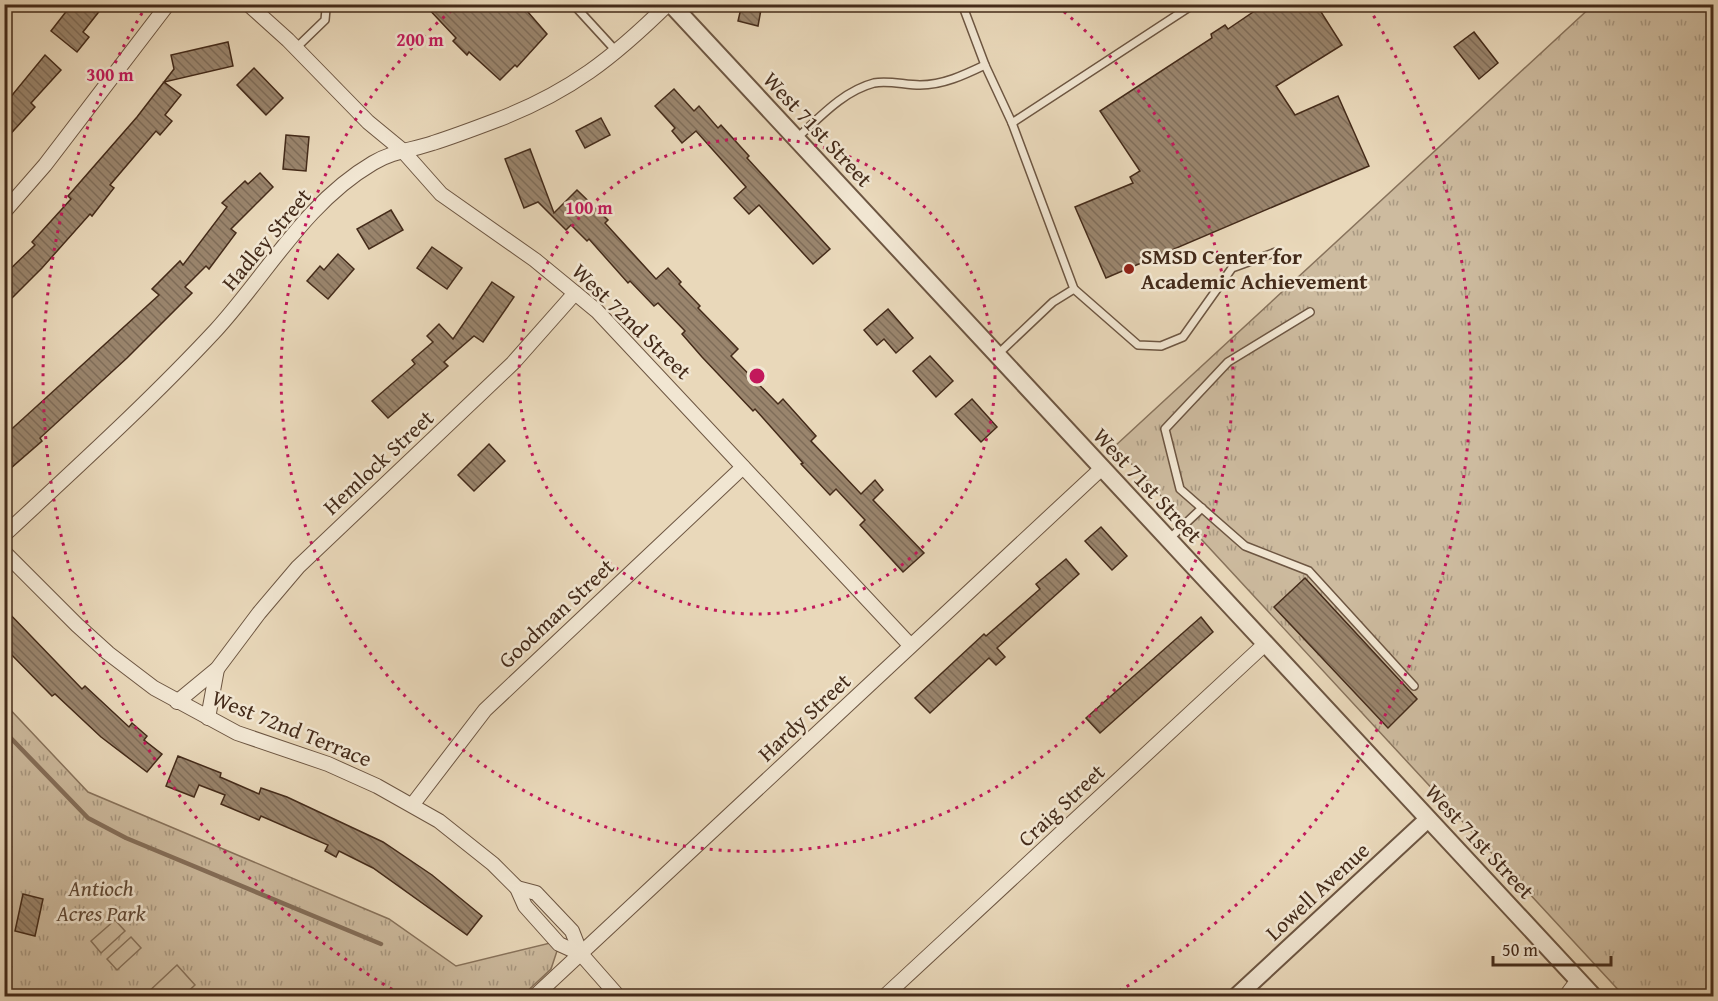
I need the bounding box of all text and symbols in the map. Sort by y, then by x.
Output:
text: 200 m [396,26,444,53]
text: 300 m [86,61,134,88]
street label: West 71st Street [756,64,880,194]
street label: Hadley Street [214,181,318,297]
text: 100 m [565,194,613,221]
place label: SMSD Center for Academic Achievement [1141,240,1368,297]
street label: West 72nd Street [565,256,699,387]
marker: SMSD Center for Academic Achievement [1122,262,1136,276]
centre of rings [747,366,767,386]
street label: Hemlock Street [315,402,441,522]
street label: West 71st Street [1086,420,1210,550]
street label: Goodman Street [491,551,621,675]
street label: Hardy Street [750,665,858,769]
street label: West 72nd Terrace [207,681,377,775]
street label: Craig Street [1010,756,1112,854]
street label: West 71st Street [1418,776,1542,906]
street label: Lowell Avenue [1258,834,1376,948]
park label: Antioch Acres Park [55,872,147,929]
scale bar [1493,929,1612,967]
text: 50 m [1502,936,1538,963]

